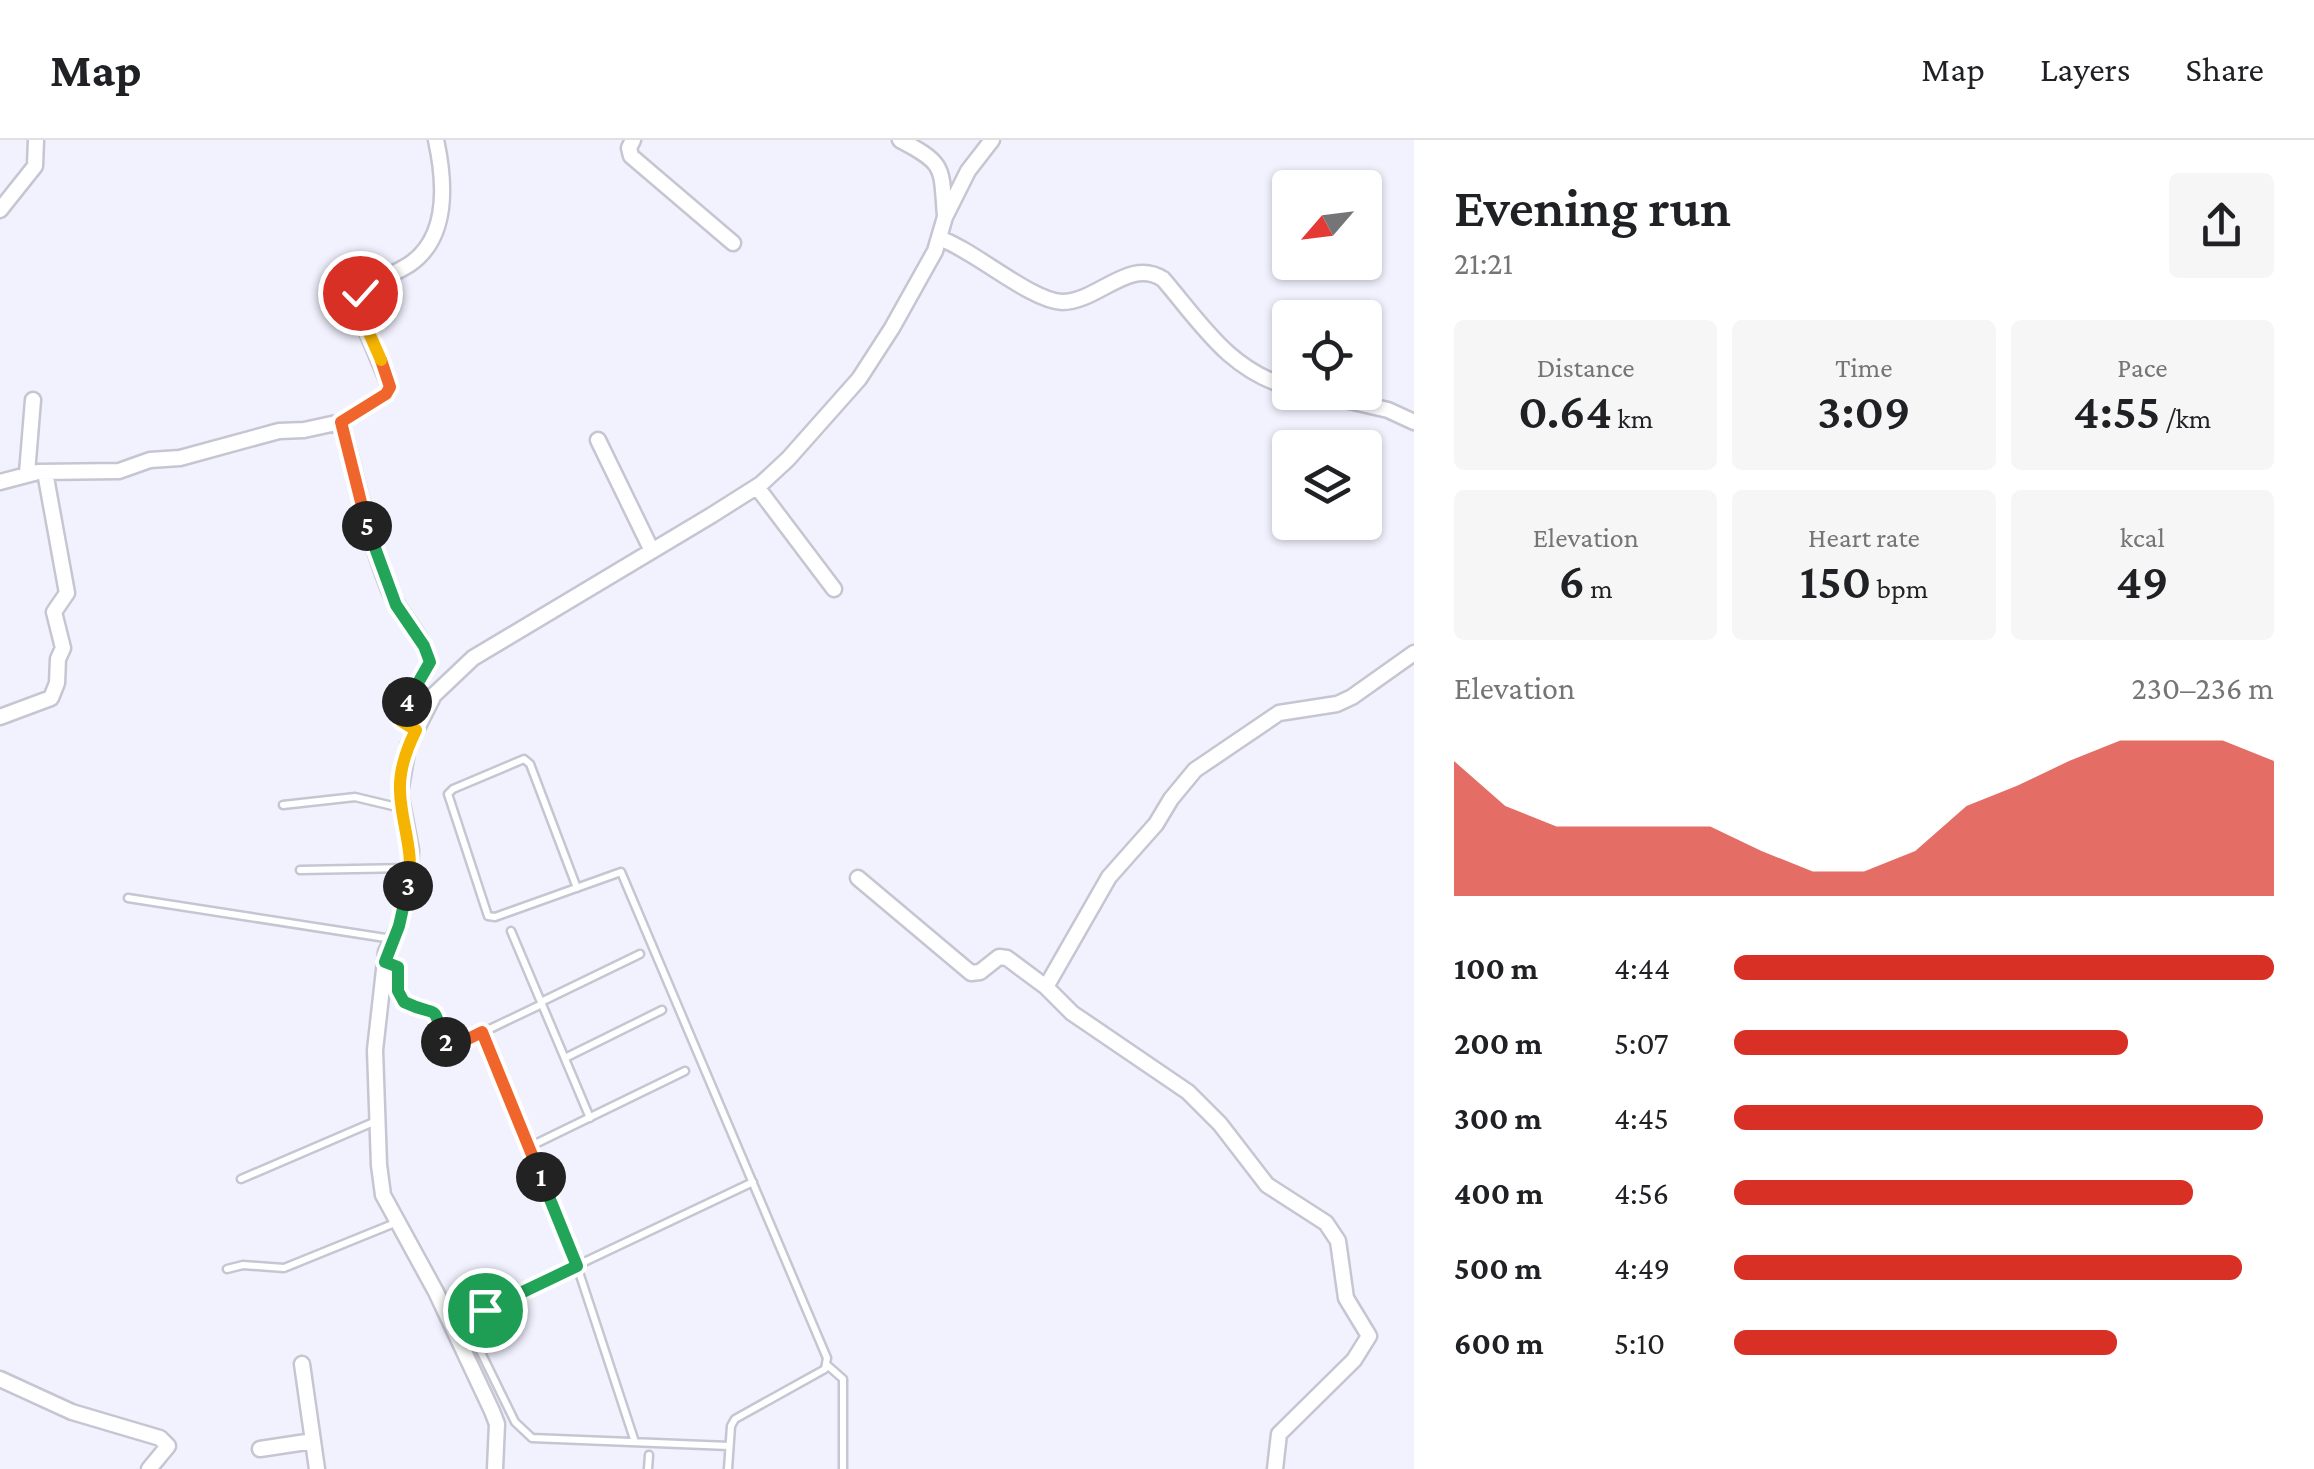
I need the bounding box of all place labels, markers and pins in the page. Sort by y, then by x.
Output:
pin [318,251,403,336]
pin: 5 [342,501,392,551]
pin: 4 [382,677,432,727]
pin: 3 [383,861,433,911]
pin: 2 [421,1017,471,1067]
pin: 1 [516,1152,566,1202]
pin [443,1268,528,1353]

